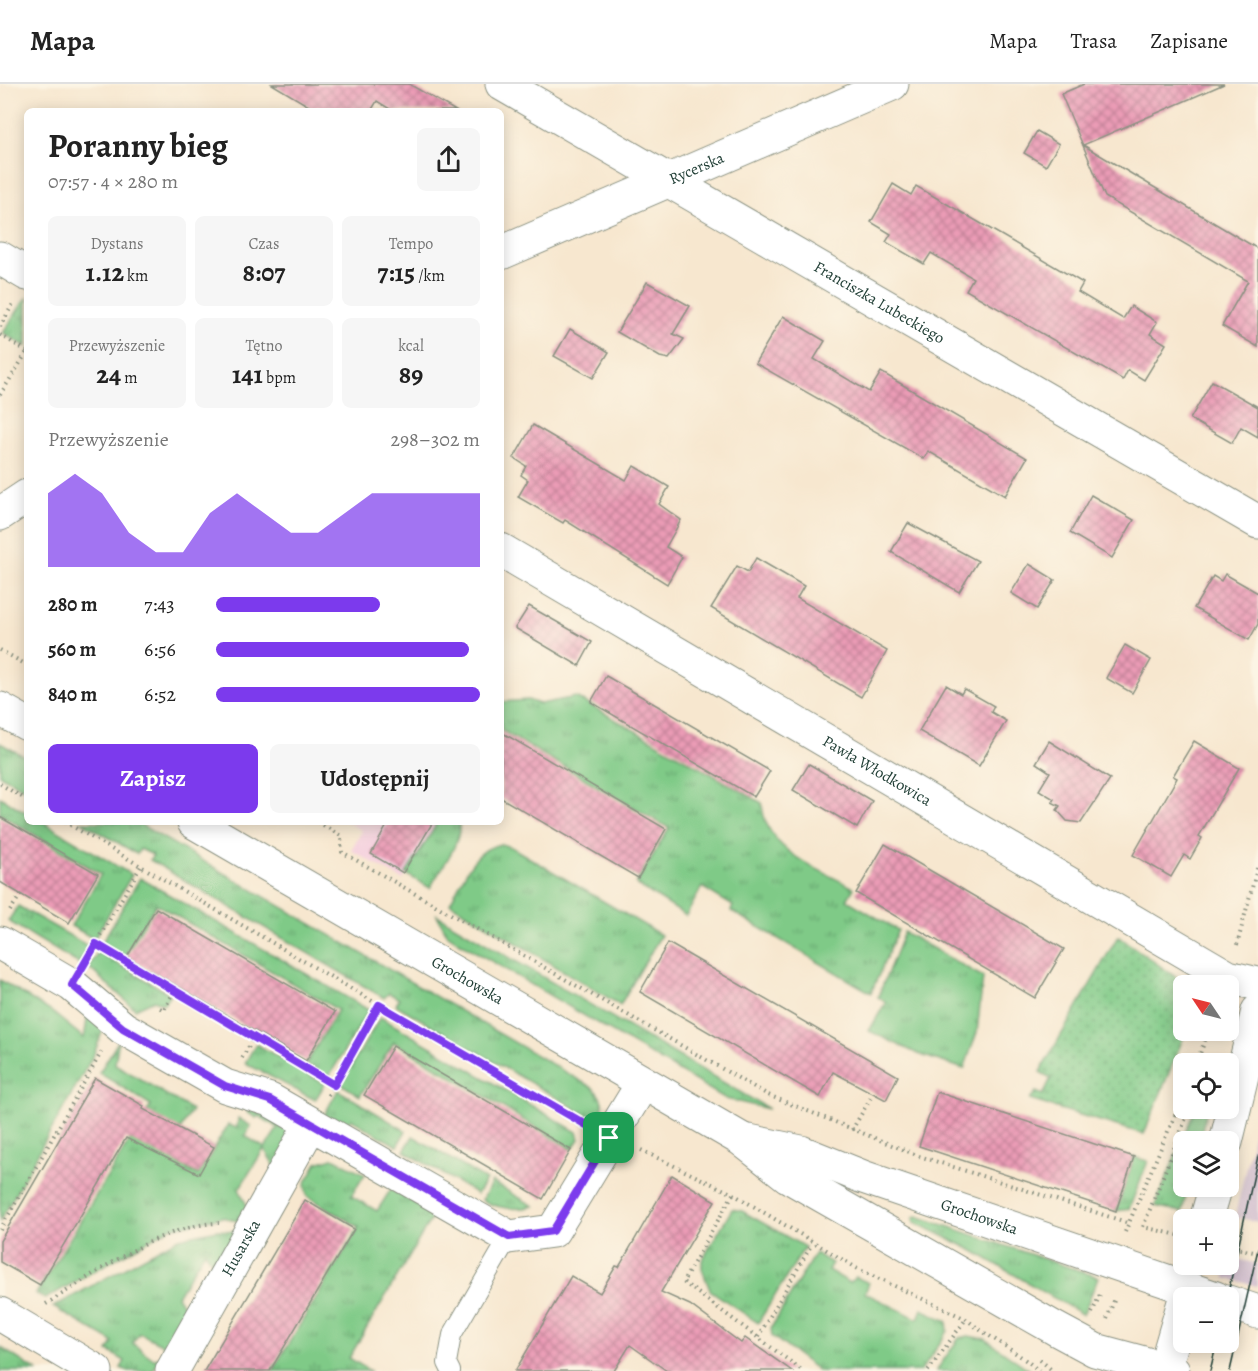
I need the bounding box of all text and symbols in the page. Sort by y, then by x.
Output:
text: Mapa [30,22,95,60]
text: Mapa [989,27,1037,55]
text: Trasa [1070,27,1117,55]
text: Zapisane [1150,27,1228,55]
text: Poranny bieg [48,123,228,168]
button: share [417,128,480,191]
street label: Rycerska [666,147,728,190]
text: 07:57 · 4 × 280 m [48,168,178,195]
text: Dystans [91,233,143,255]
text: Czas [249,233,279,255]
text: Tempo [389,233,433,255]
text: 1.12 [86,255,124,290]
text: 8:07 [243,255,285,290]
text: 7:15 [377,255,415,290]
street label: Franciszka Lubeckiego [810,256,949,349]
text: km [124,265,148,287]
text: /km [415,265,445,287]
text: Przewyższenie [69,335,165,357]
text: Tętno [246,335,282,357]
text: kcal [398,335,424,357]
text: 24 [96,357,121,392]
text: 141 [232,357,263,392]
text: 89 [399,357,423,392]
text: m [121,367,138,389]
text: bpm [263,367,296,389]
text: Przewyższenie [48,426,169,453]
text: 298–302 m [390,426,480,453]
text: 280 m [48,591,98,618]
text: 7:43 [144,591,175,618]
text: 560 m [48,636,96,663]
text: 6:56 [144,636,176,663]
text: 840 m [48,681,97,708]
text: 6:52 [144,681,176,708]
street label: Pawła Włodkowica [818,730,936,812]
button: Zapisz [48,744,258,813]
button: Udostępnij [270,744,480,813]
street label: Grochowska [427,951,508,1010]
north arrow [1173,975,1239,1041]
map controls [1173,975,1239,1353]
button: locate [1173,1053,1239,1119]
pin [583,1112,634,1163]
icon: arrive [592,1121,625,1154]
button: layers [1173,1131,1239,1197]
street label: Grochowska [938,1193,1021,1240]
button: + [1173,1209,1239,1275]
street label: Husarska [216,1215,266,1281]
button: − [1173,1287,1239,1353]

